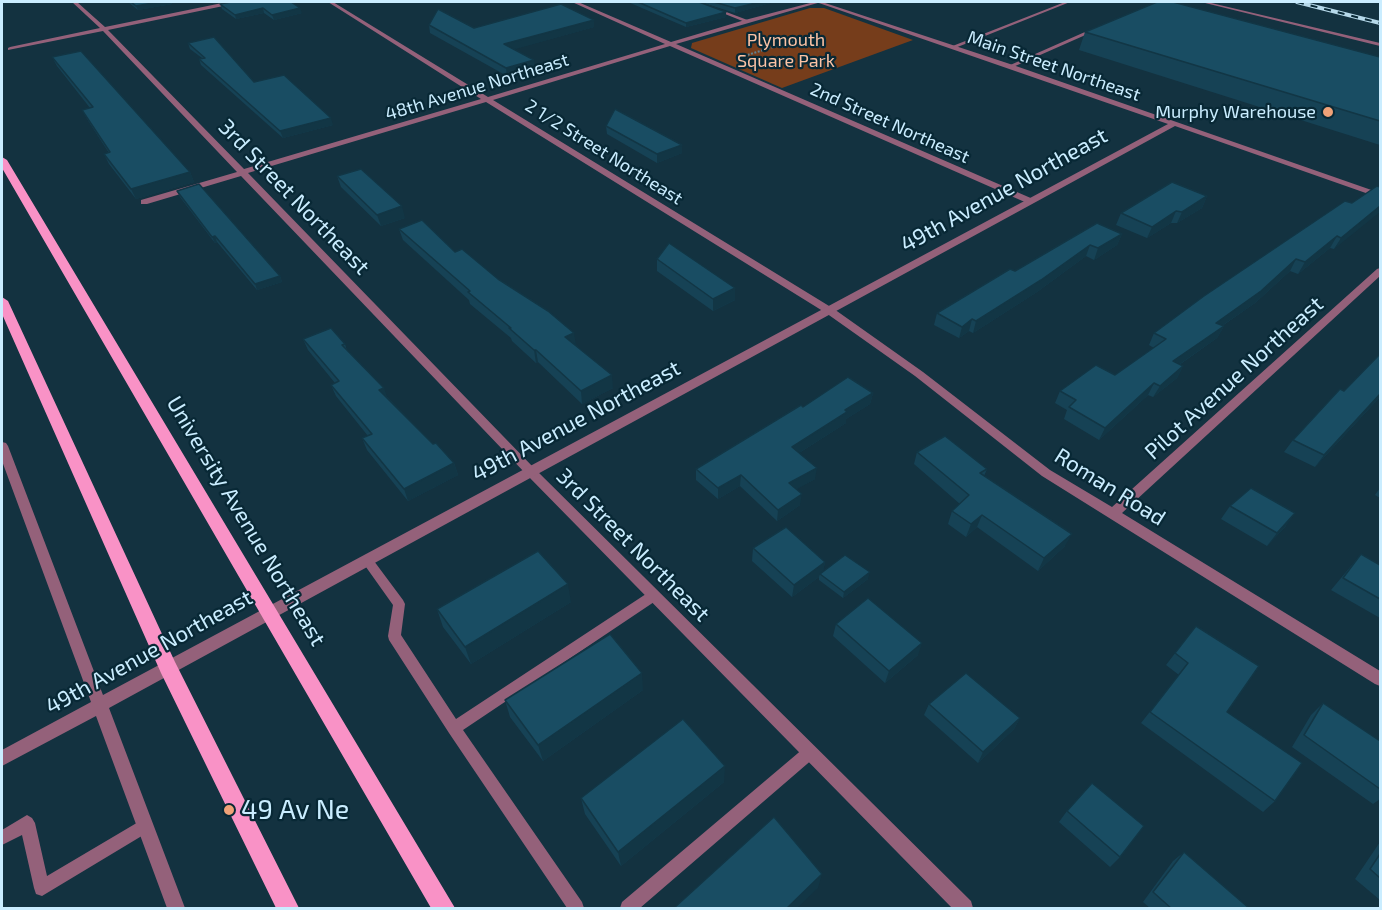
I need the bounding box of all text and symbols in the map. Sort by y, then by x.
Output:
street label: Main Street Northeast [965,26,1143,106]
park label: Plymouth Square Park [737,29,835,72]
street label: 48th Avenue Northeast [383,49,571,125]
street label: 2nd Street Northeast [807,78,973,168]
street label: 2 1/2 Street Northeast [521,95,687,209]
place label: Murphy Warehouse [1155,101,1316,123]
marker: Murphy Warehouse [1321,105,1335,119]
street label: 3rd Street Northeast [213,114,375,280]
street label: 49th Avenue Northeast [896,122,1112,258]
street label: Pilot Avenue Northeast [1139,291,1329,465]
street label: 49th Avenue Northeast [467,355,685,487]
street label: University Avenue Northeast [161,391,331,651]
street label: Roman Road [1050,443,1170,531]
street label: 3rd Street Northeast [551,463,715,627]
street label: 49th Avenue Northeast [41,584,257,720]
place label: 49 Av Ne [241,794,349,826]
marker: 49 Av Ne [222,803,236,817]

